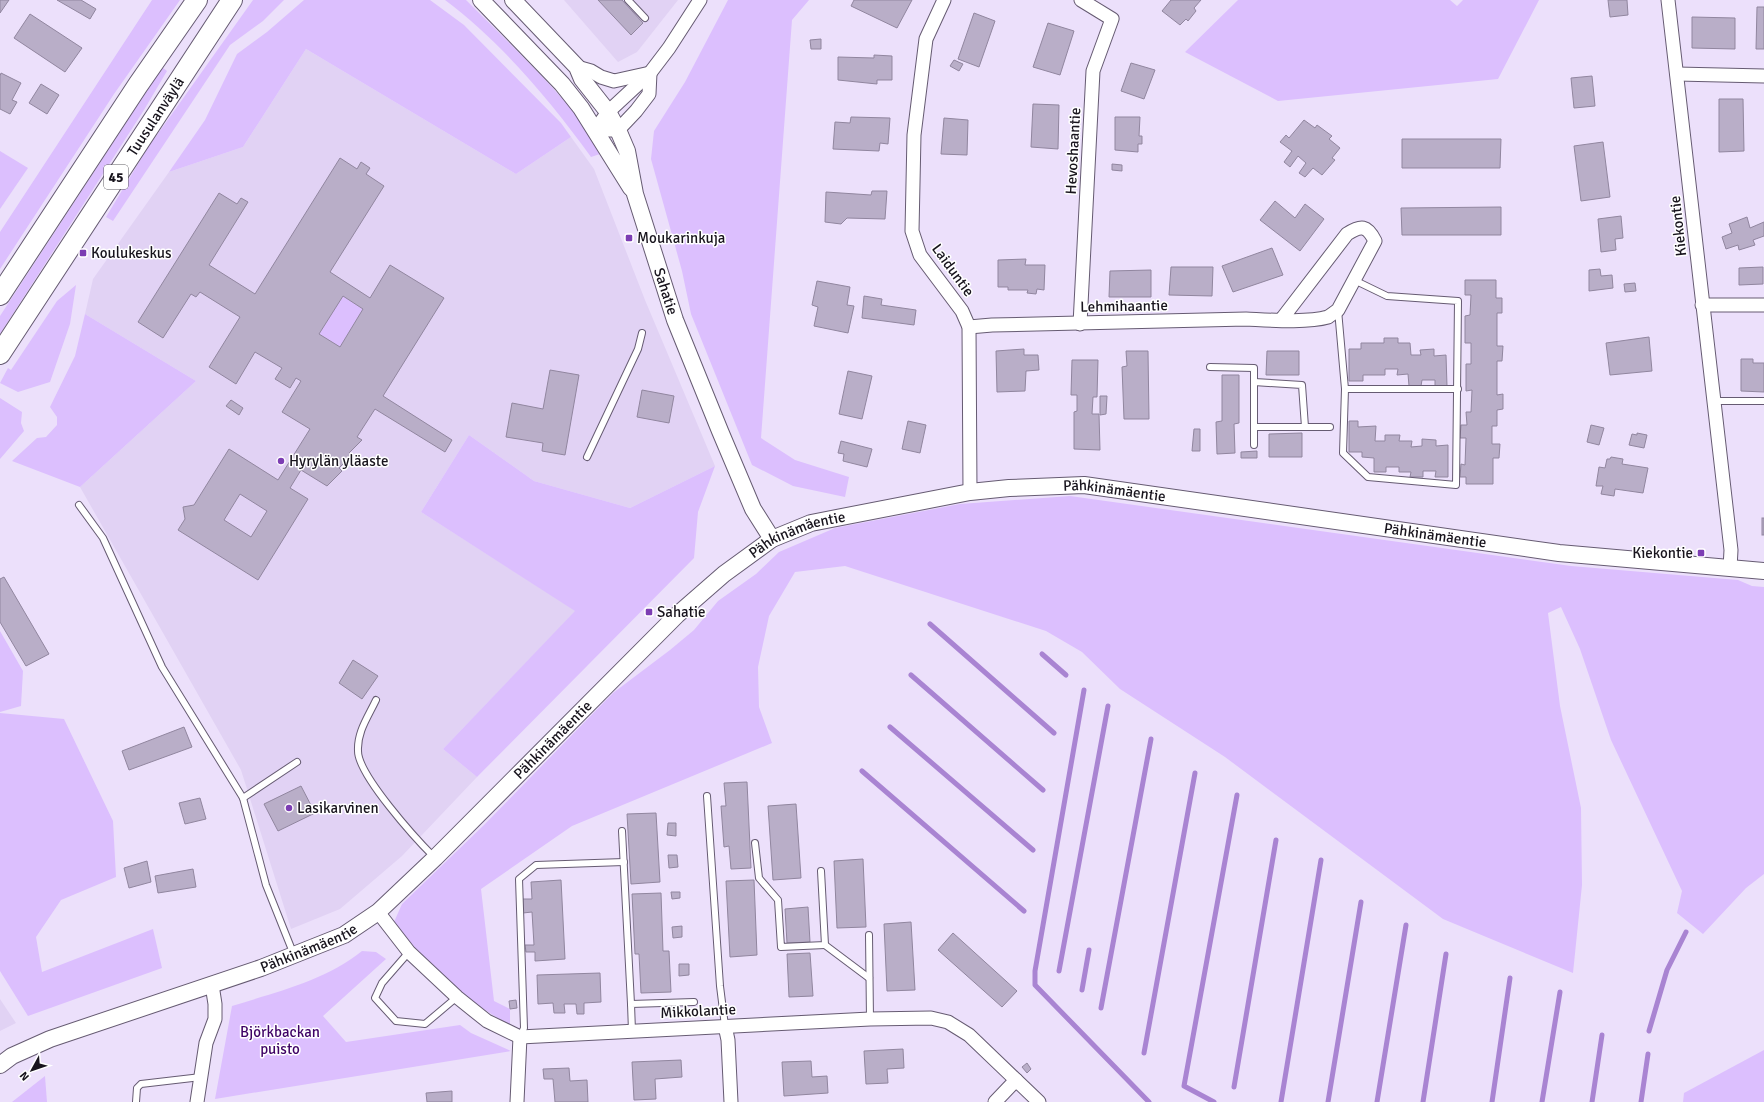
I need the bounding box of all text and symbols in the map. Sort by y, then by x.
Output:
street label: Tuusulanväylä [123,74,188,159]
street label: Hevoshaantie [1062,107,1084,195]
road number: 45 [104,165,128,189]
street label: Kiekontie [1666,195,1690,257]
place label: Moukarinkuja [637,229,725,247]
marker: Moukarinkuja [624,233,634,243]
street label: Laiduntie [928,240,978,300]
place label: Koulukeskus [91,244,172,262]
marker: Koulukeskus [78,248,88,258]
street label: Sahatie [650,266,682,317]
street label: Lehmihaantie [1080,296,1168,316]
place label: Hyrylän yläaste [289,452,388,470]
marker: Hyrylän yläaste [276,456,286,466]
street label: Pähkinämäentie [1063,476,1167,506]
street label: Pähkinämäentie [745,508,847,562]
street label: Pähkinämäentie [1383,519,1488,552]
place label: Kiekontie [1632,544,1693,562]
marker: Kiekontie [1696,548,1706,558]
place label: Sahatie [657,603,706,621]
marker: Sahatie [644,607,654,617]
street label: Pähkinämäentie [510,697,596,783]
place label: Lasikarvinen [297,799,379,817]
marker: Lasikarvinen [284,803,294,813]
street label: Pähkinämäentie [258,920,361,976]
street label: Mikkolantie [660,1000,736,1022]
park label: Björkbackan puisto [240,1023,320,1058]
north arrow [12,1050,52,1090]
text: N [17,1069,32,1083]

